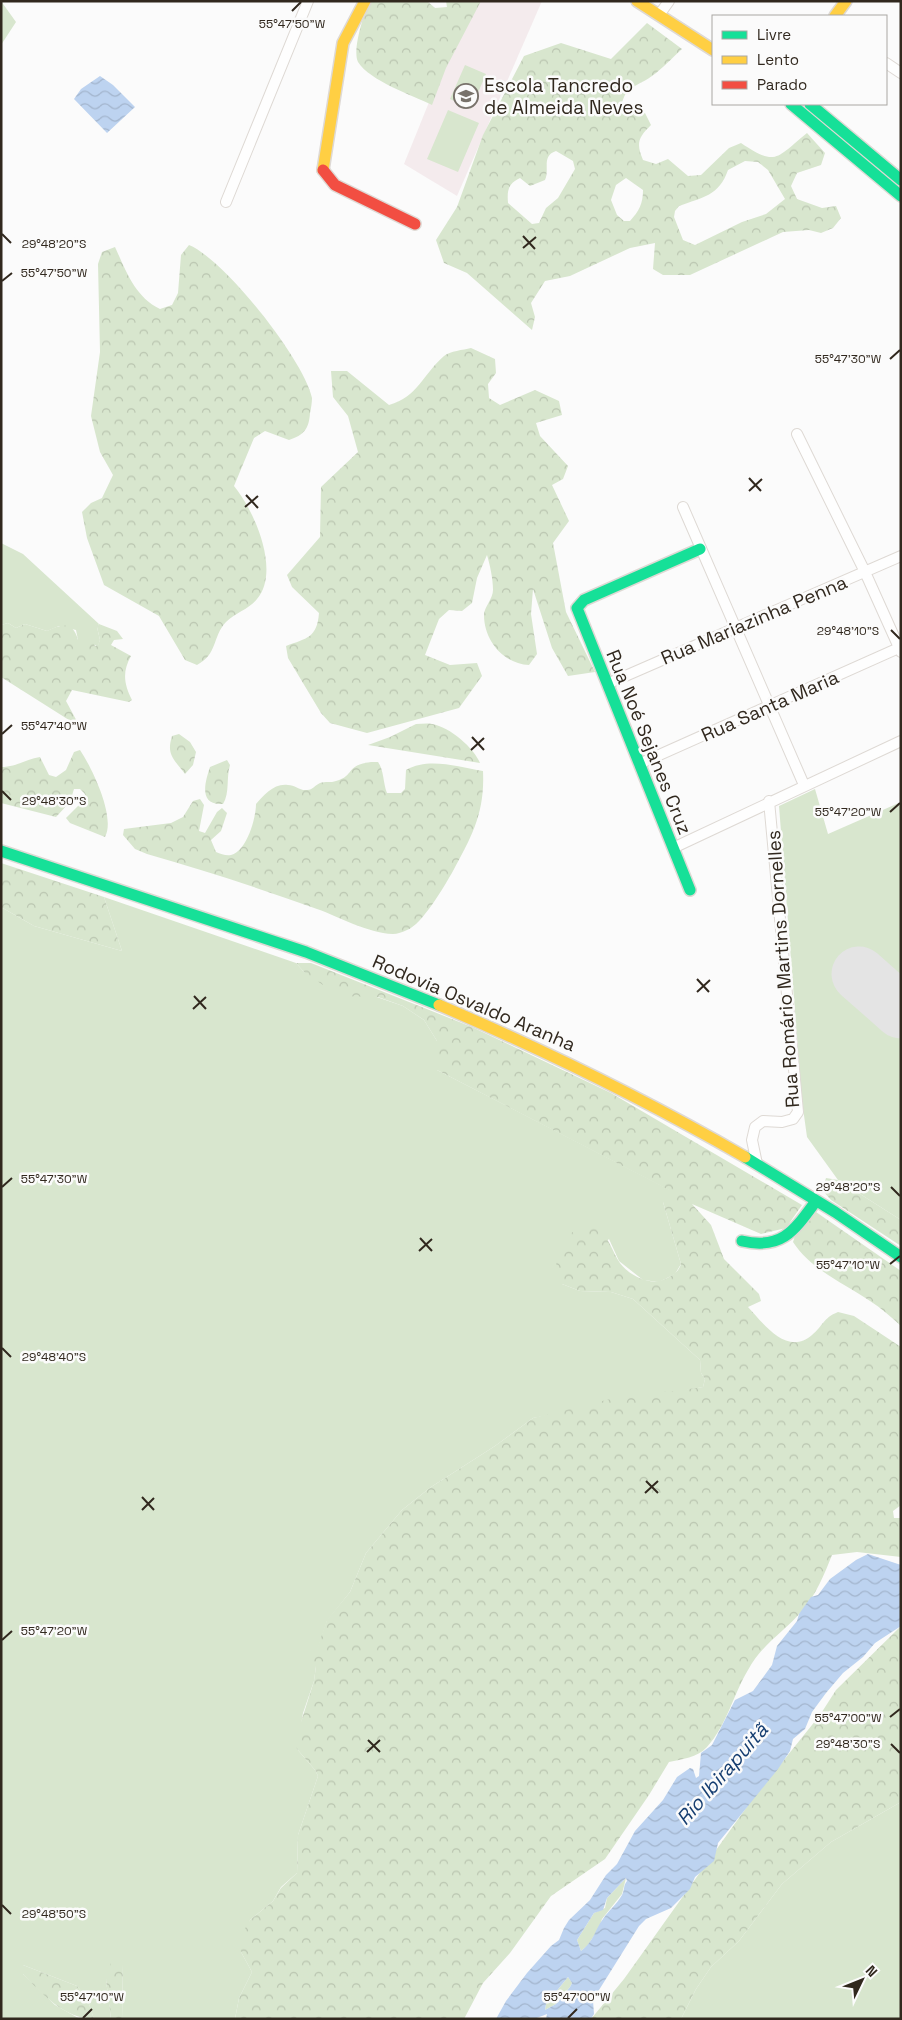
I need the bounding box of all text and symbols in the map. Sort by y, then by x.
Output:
legend [712,15,887,105]
text: 55°47'50"W [259,16,326,32]
text: Livre [757,25,791,44]
text: Lento [757,50,799,69]
place label: Escola Tancredo de Almeida Neves [484,73,644,120]
text: Parado [757,75,807,94]
school or university icon: Escola Tancredo de Almeida Neves [453,83,479,109]
text: 29°48'20"S [22,236,86,252]
text: 55°47'50"W [21,265,88,281]
text: 55°47'30"W [815,351,882,367]
street label: Rua Mariazinha Penna [657,569,851,671]
text: 29°48'10"S [817,623,879,639]
street label: Rua Noé Sejanes Cruz [600,646,698,838]
street label: Rua Santa Maria [697,664,843,748]
text: 55°47'40"W [21,718,88,734]
text: 29°48'30"S [22,793,86,809]
text: 55°47'20"W [815,804,882,820]
street label: Rua Romário Martins Dornelles [761,829,805,1109]
street label: Rodovia Osvaldo Aranha [369,949,580,1057]
text: 55°47'30"W [21,1171,88,1187]
text: 29°48'20"S [816,1179,880,1195]
text: 55°47'10"W [816,1257,881,1273]
text: 29°48'40"S [22,1349,86,1365]
text: 55°47'20"W [21,1623,88,1639]
text: 55°47'00"W [815,1710,882,1726]
water label: Rio Ibirapuitã [671,1716,774,1830]
text: 29°48'30"S [816,1736,880,1752]
text: 29°48'50"S [22,1906,86,1922]
north arrow [837,1955,887,2005]
text: N [862,1962,881,1981]
text: 55°47'10"W [60,1989,125,2005]
text: 55°47'00"W [544,1989,611,2005]

